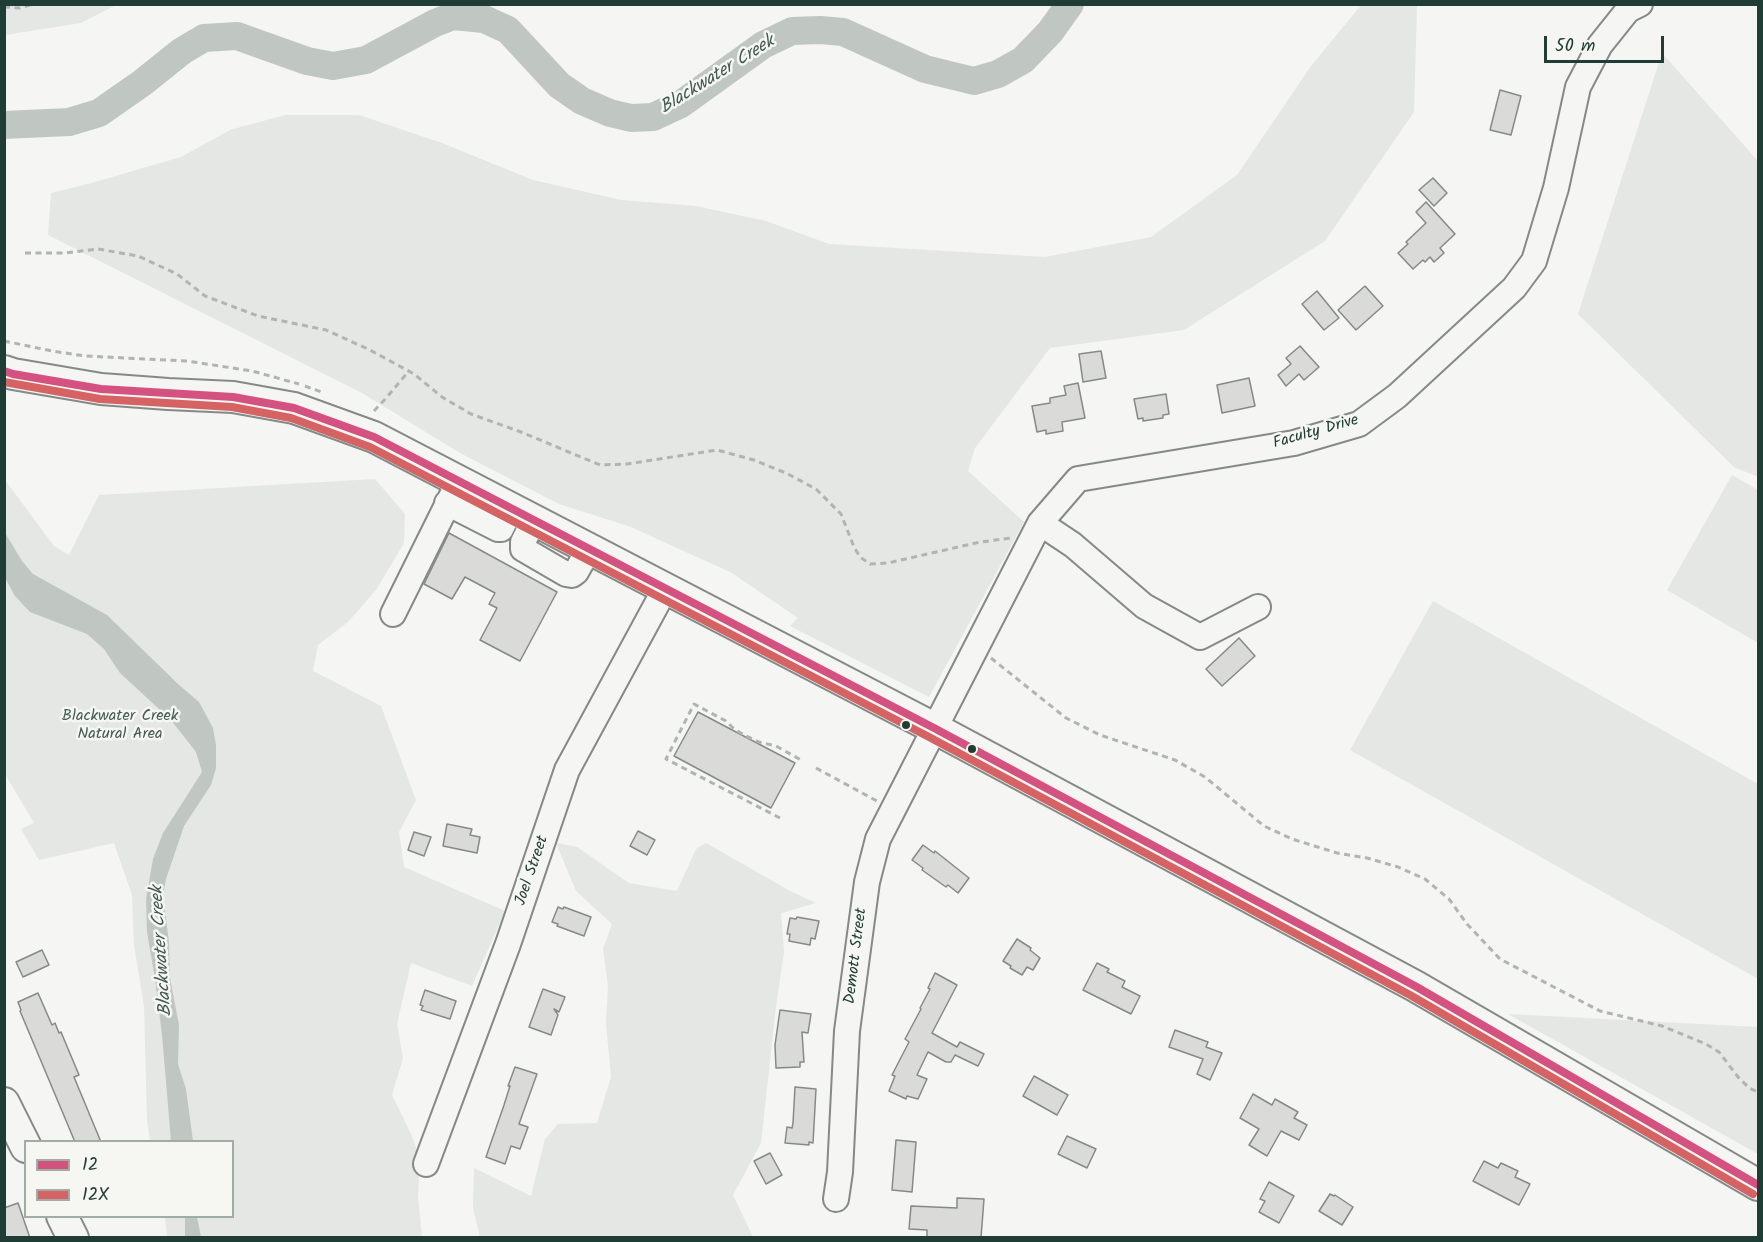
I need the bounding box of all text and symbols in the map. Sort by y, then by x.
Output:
scale bar [1547,24,1667,62]
water label: Blackwater Creek [657,32,779,120]
text: 50 m [1555,32,1595,61]
street label: Faculty Drive [1271,412,1361,454]
park label: Blackwater Creek Natural Area [62,707,178,745]
unlabelled marker [900,719,912,731]
unlabelled marker [966,743,978,755]
street label: Joel Street [512,833,554,909]
water label: Blackwater Creek [148,885,178,1017]
street label: Demott Street [842,907,872,1005]
legend [24,1140,234,1218]
text: 12 [82,1151,98,1180]
text: 12X [82,1181,109,1210]

